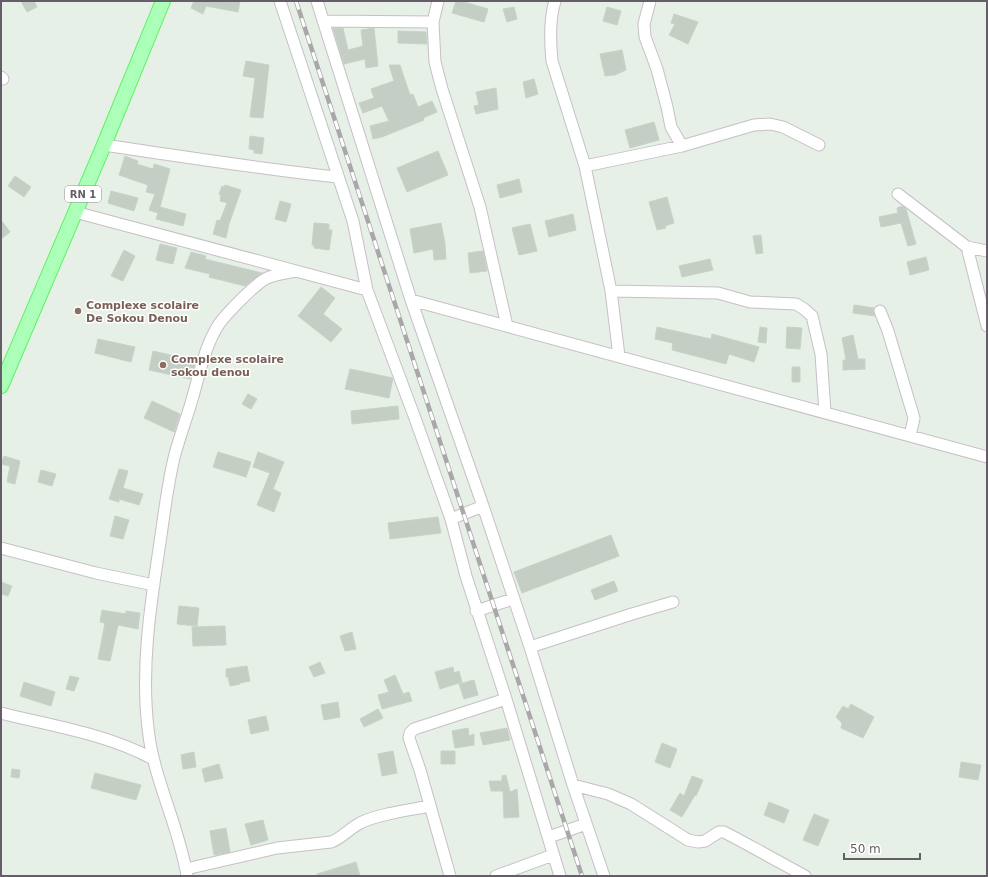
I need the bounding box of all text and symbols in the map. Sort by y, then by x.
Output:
road number: RN 1 [65,186,101,202]
place label: Complexe scolaire De Sokou Denou [86,299,199,325]
marker: Complexe scolaire De Sokou Denou [73,306,83,316]
place label: Complexe scolaire sokou denou [171,353,284,379]
marker: Complexe scolaire sokou denou [158,360,168,370]
scale bar [844,835,920,861]
text: 50 m [850,842,881,856]

